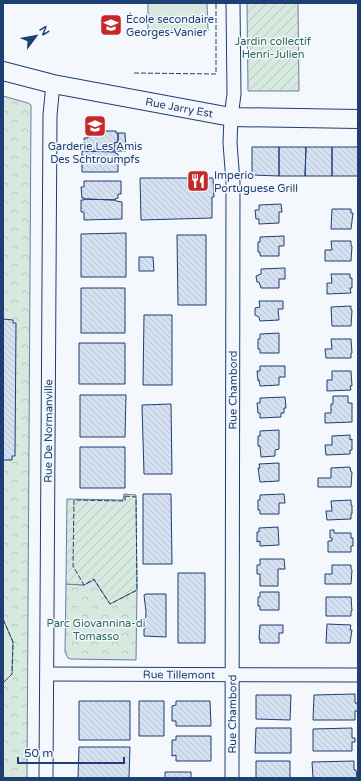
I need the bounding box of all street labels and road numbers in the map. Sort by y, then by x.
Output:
street label: Rue Jarry Est [144,95,214,121]
street label: Rue Chambord [227,350,240,430]
street label: Rue De Normanville [42,379,55,483]
street label: Rue Tillemont [143,668,215,682]
street label: Rue Chambord [226,674,239,754]

